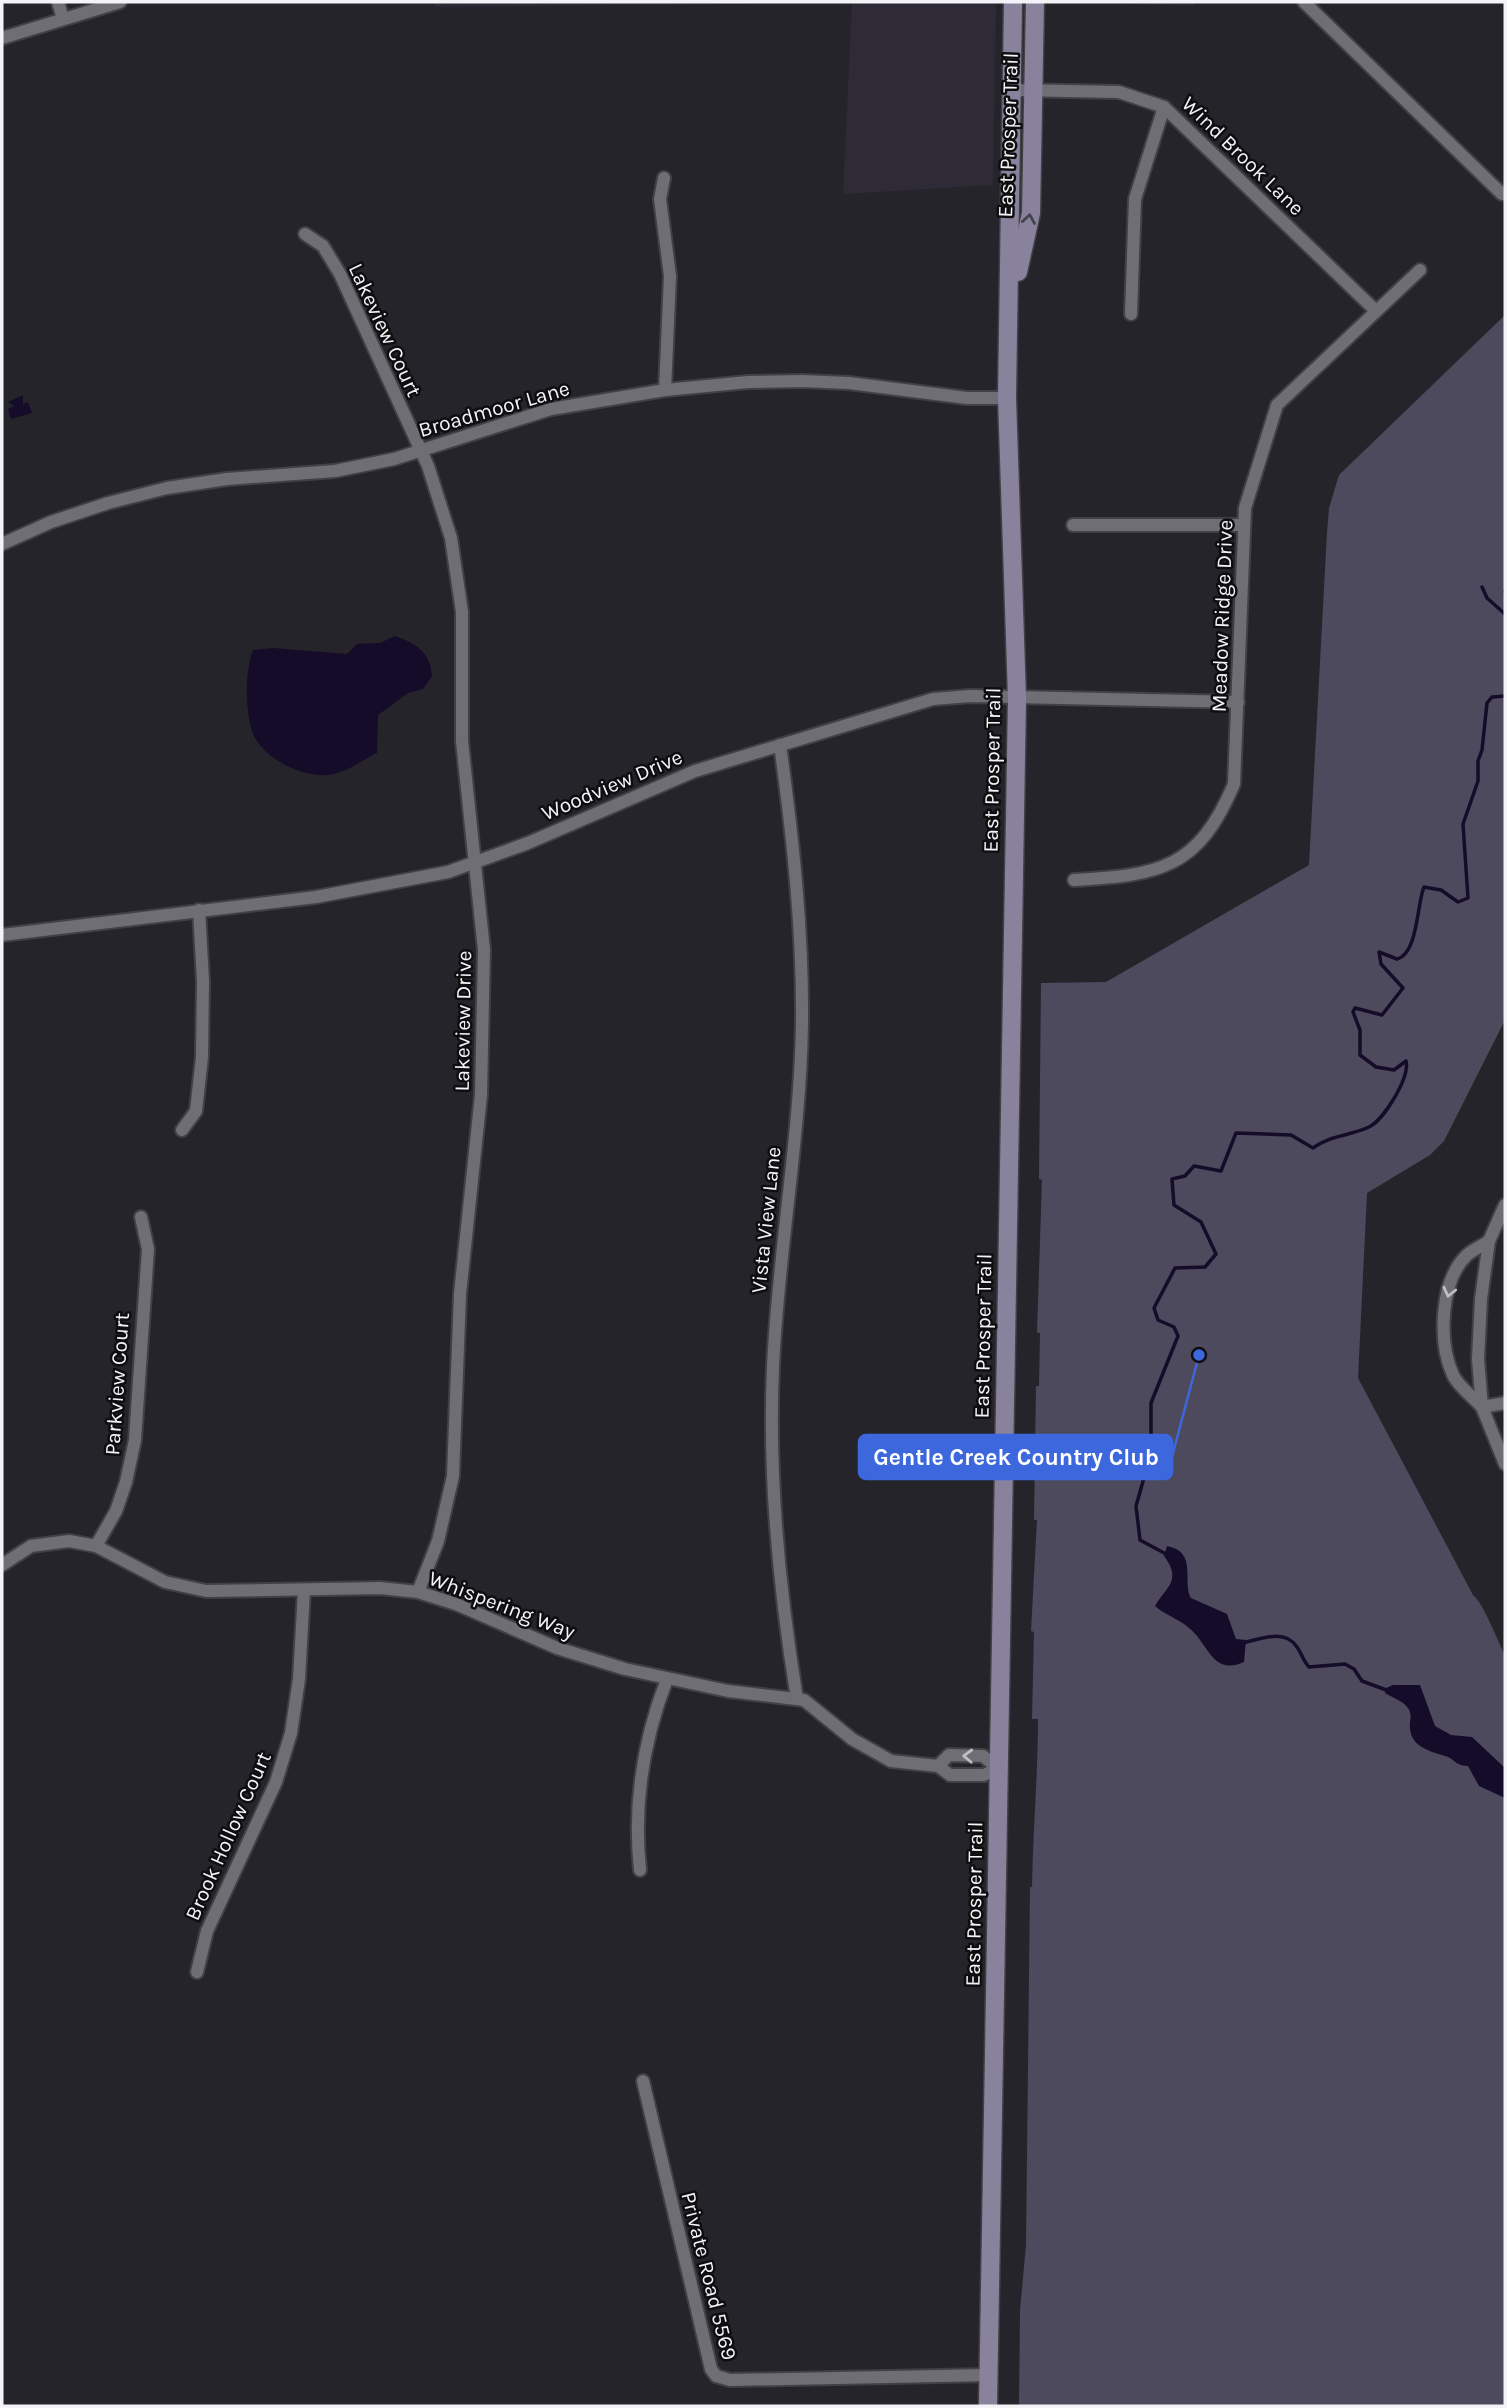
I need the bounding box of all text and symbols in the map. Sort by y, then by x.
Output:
street label: East Prosper Trail [993,52,1023,218]
street label: Wind Brook Lane [1177,92,1309,220]
one-way arrow [1021,213,1036,225]
street label: Lakeview Court [344,260,426,401]
street label: Broadmoor Lane [416,376,572,442]
street label: Meadow Ridge Drive [1207,519,1237,713]
street label: East Prosper Trail [979,687,1005,853]
street label: Woodview Drive [538,745,686,825]
street label: Lakeview Drive [450,950,476,1092]
street label: Vista View Lane [746,1145,786,1295]
street label: East Prosper Trail [970,1253,996,1419]
one-way arrow [1443,1286,1457,1298]
street label: Parkview Court [100,1312,134,1456]
callout: Gentle Creek Country Club [859,1435,1172,1479]
text: Gentle Creek Country Club [873,1444,1159,1471]
street label: Whispering Way [426,1566,579,1644]
street label: Brook Hollow Court [180,1748,276,1924]
one-way arrow [962,1748,973,1763]
street label: East Prosper Trail [961,1821,987,1987]
street label: Private Road 5569 [676,2189,742,2363]

